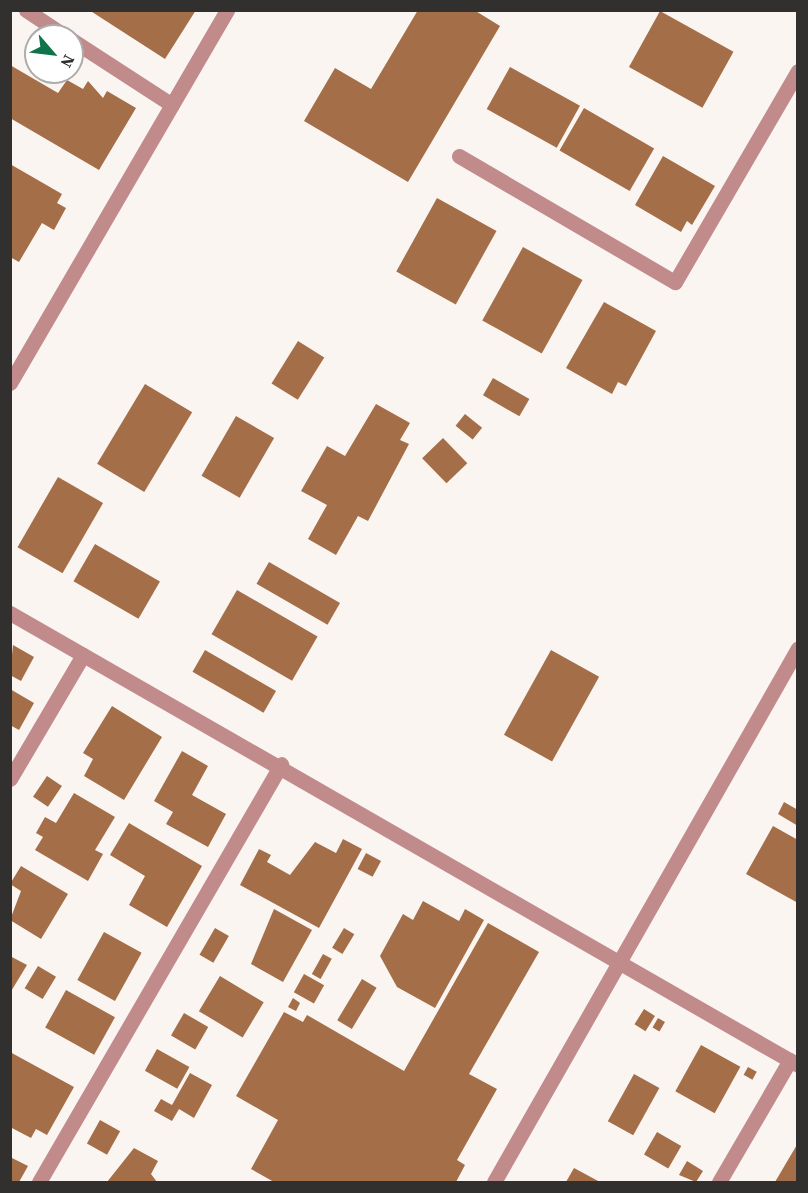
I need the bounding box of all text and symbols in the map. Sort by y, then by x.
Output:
north arrow [24,24,84,84]
text: N [56,51,81,72]

